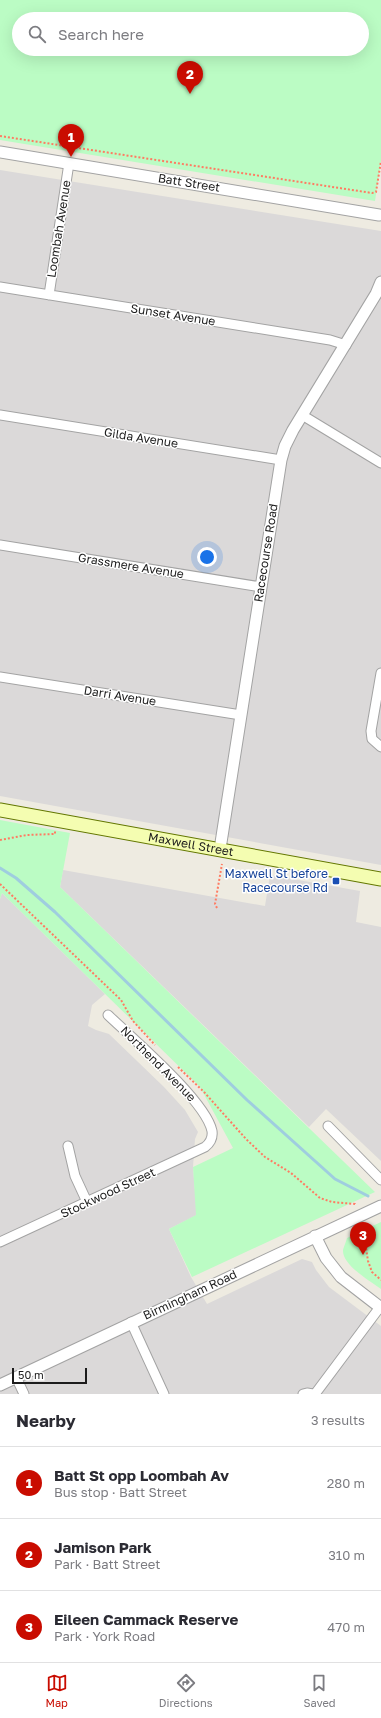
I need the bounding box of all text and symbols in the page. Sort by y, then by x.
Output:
search box [12,12,369,56]
icon: search [26,23,48,45]
text: Search here [58,25,144,43]
pin: 2 [177,61,203,94]
pin: 1 [58,124,84,157]
street label: Batt Street [157,170,221,195]
street label: Loombah Avenue [43,179,74,279]
street label: Sunset Avenue [130,300,217,329]
street label: Gilda Avenue [103,424,179,451]
street label: Racecourse Road [250,502,281,603]
your location [197,547,217,567]
street label: Grassmere Avenue [77,550,185,581]
street label: Darri Avenue [83,682,157,709]
street label: Maxwell Street [147,829,235,859]
place label: Maxwell St before Racecourse Rd [224,866,328,895]
marker: Maxwell St before Racecourse Rd [331,876,341,886]
street label: Northend Avenue [118,1023,199,1105]
street label: Stockwood Street [58,1164,158,1221]
pin: 3 [350,1222,376,1255]
street label: Birmingham Road [141,1266,239,1323]
scale bar [12,1366,87,1385]
text: 50 m [18,1368,44,1381]
text: Nearby [16,1410,76,1431]
text: 3 results [311,1412,365,1428]
text: Batt St opp Loombah Av [54,1466,229,1484]
text: 1 [26,1475,32,1491]
text: 280 m [327,1475,365,1491]
text: Bus stop · Batt Street [54,1484,187,1500]
text: Jamison Park [54,1538,152,1556]
text: 2 [25,1547,33,1563]
text: 310 m [328,1547,365,1563]
text: Park · Batt Street [54,1556,160,1572]
text: Eileen Cammack Reserve [54,1610,238,1628]
text: 3 [25,1619,33,1635]
text: 470 m [327,1619,365,1635]
text: Park · York Road [54,1628,155,1644]
tab: Map [45,1672,68,1709]
tab: Directions [159,1672,213,1709]
tab: Saved [303,1672,336,1709]

